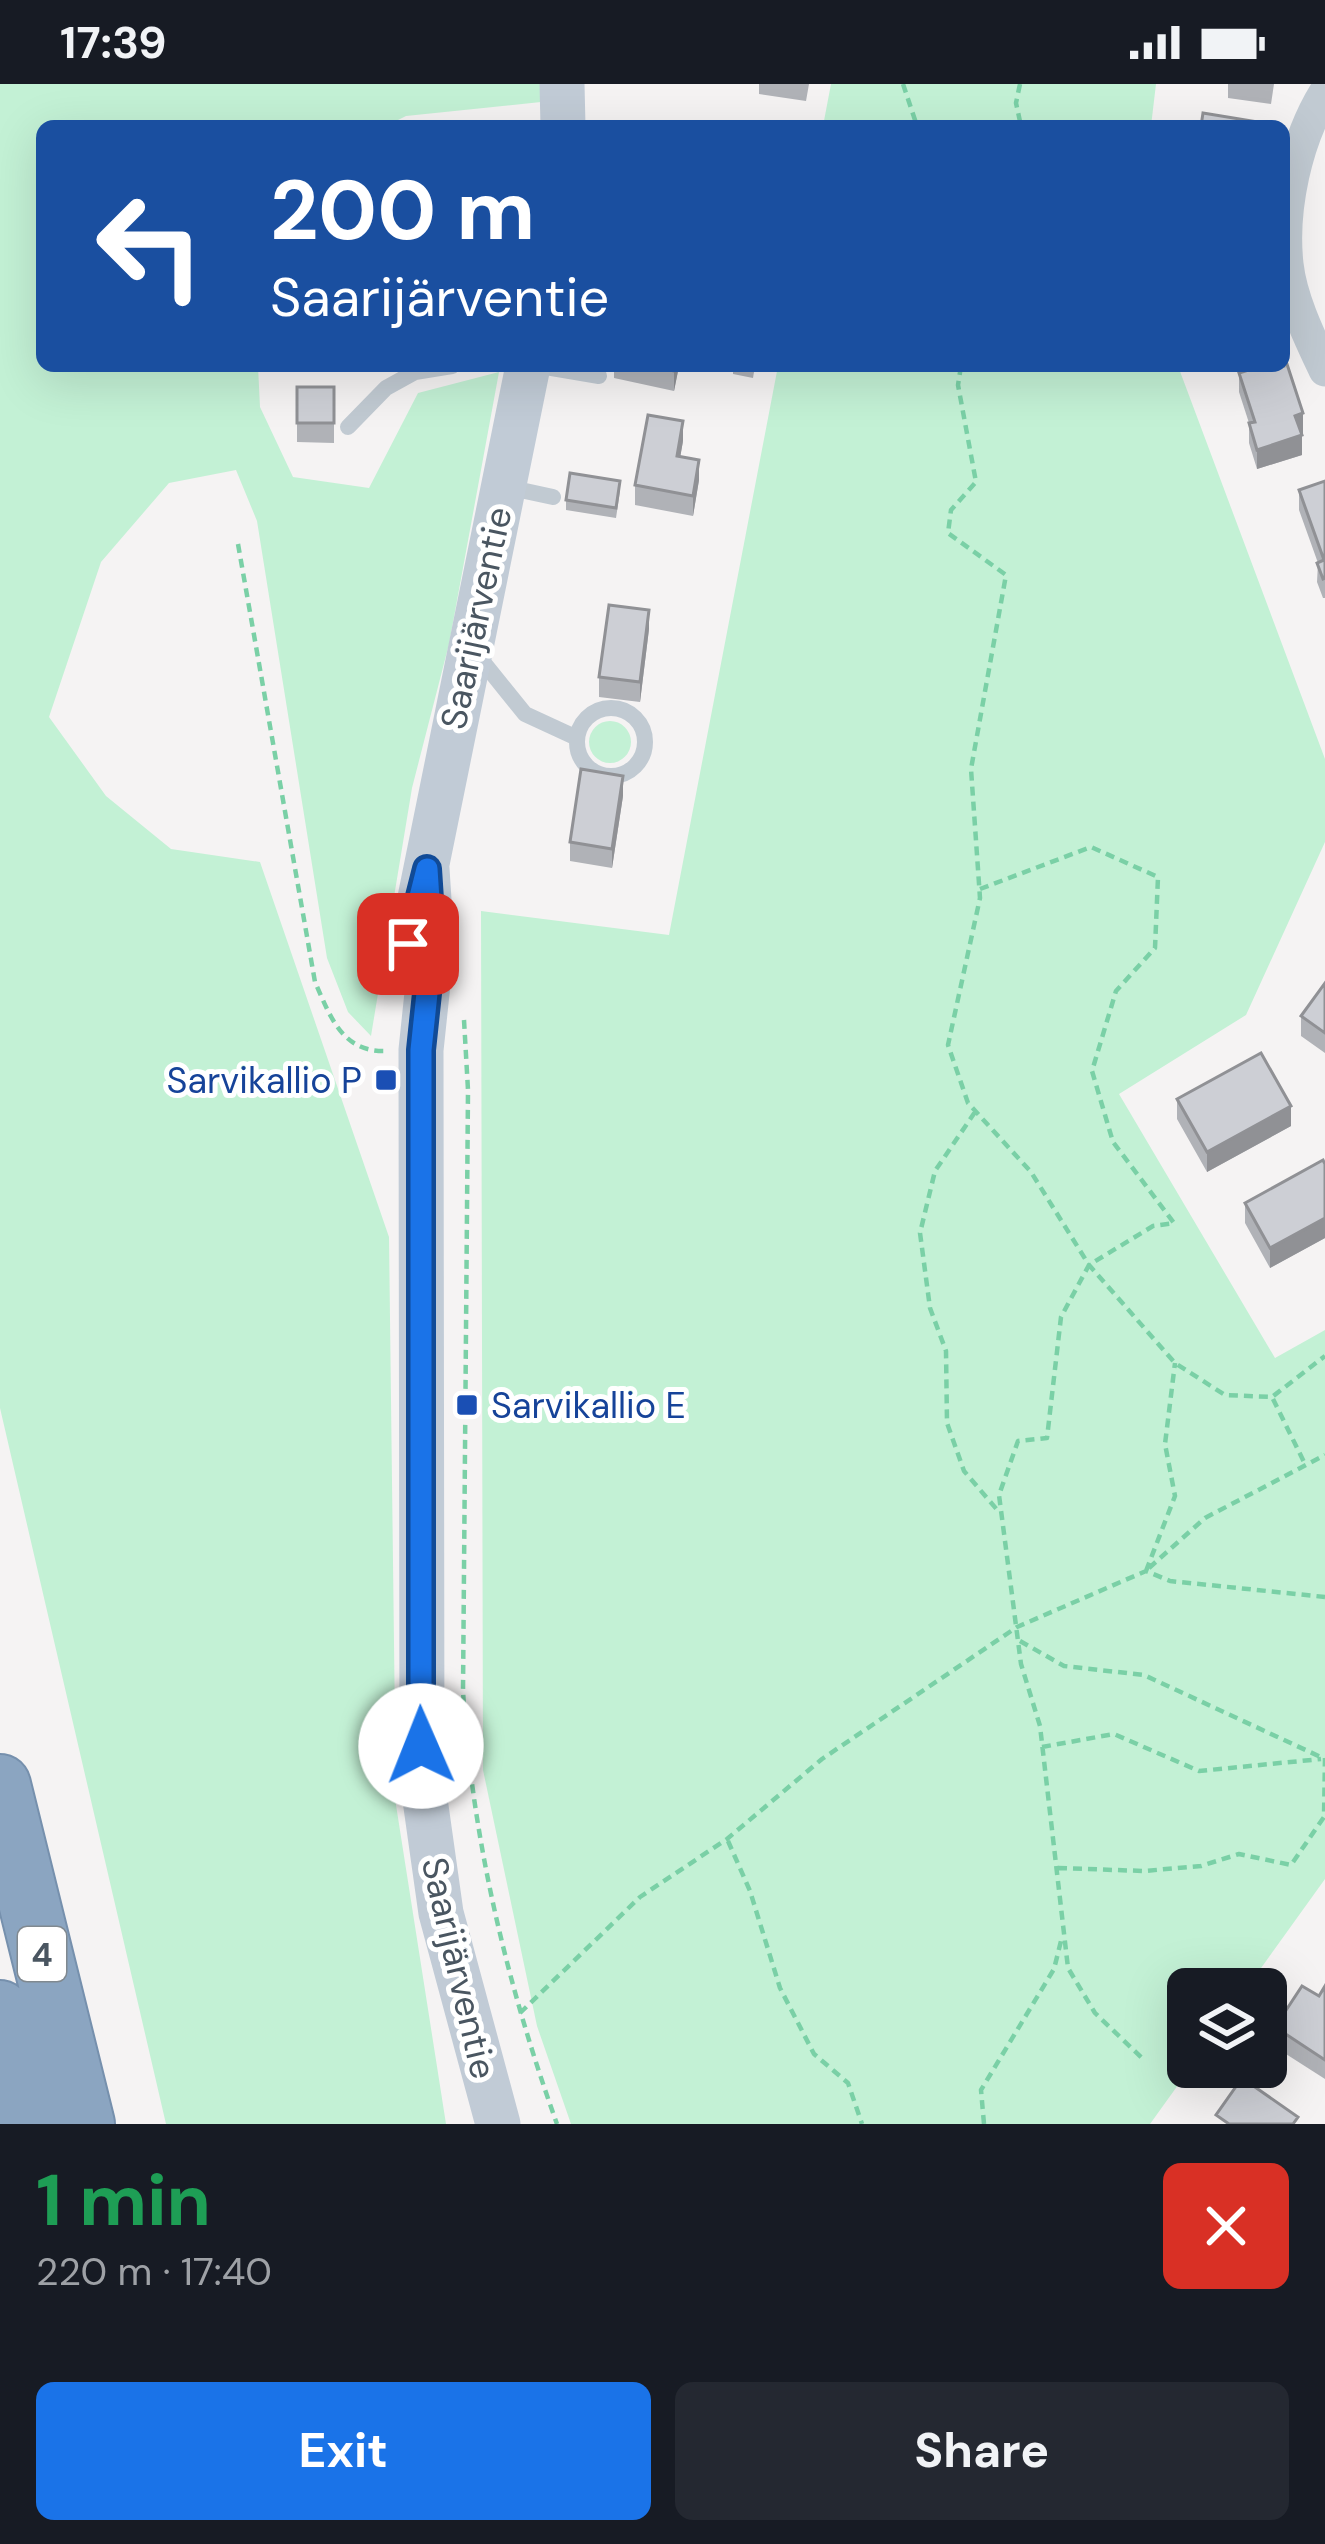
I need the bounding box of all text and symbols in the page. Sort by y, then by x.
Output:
text: 17:39 [60,13,167,72]
text: 200 m [270,156,535,265]
icon: left [72,168,228,324]
text: Saarijärventie [270,262,609,333]
street label: Saarijärventie [430,503,522,733]
pin [357,893,459,995]
icon: arrive [375,911,441,977]
place label: Sarvikallio P [167,1057,362,1104]
marker: Sarvikallio P [373,1067,399,1093]
place label: Sarvikallio E [491,1382,686,1429]
marker: Sarvikallio E [454,1392,480,1418]
position arrow [358,1683,484,1809]
street label: Saarijärventie [411,1853,507,2083]
road number: 4 [18,1927,66,1981]
map controls [1167,1968,1287,2088]
button: layers [1167,1968,1287,2088]
text: 1 min [36,2154,211,2247]
button: close [1163,2163,1289,2289]
text: 220 m · 17:40 [36,2246,272,2297]
button: Exit [36,2382,651,2520]
button: Share [675,2382,1289,2520]

